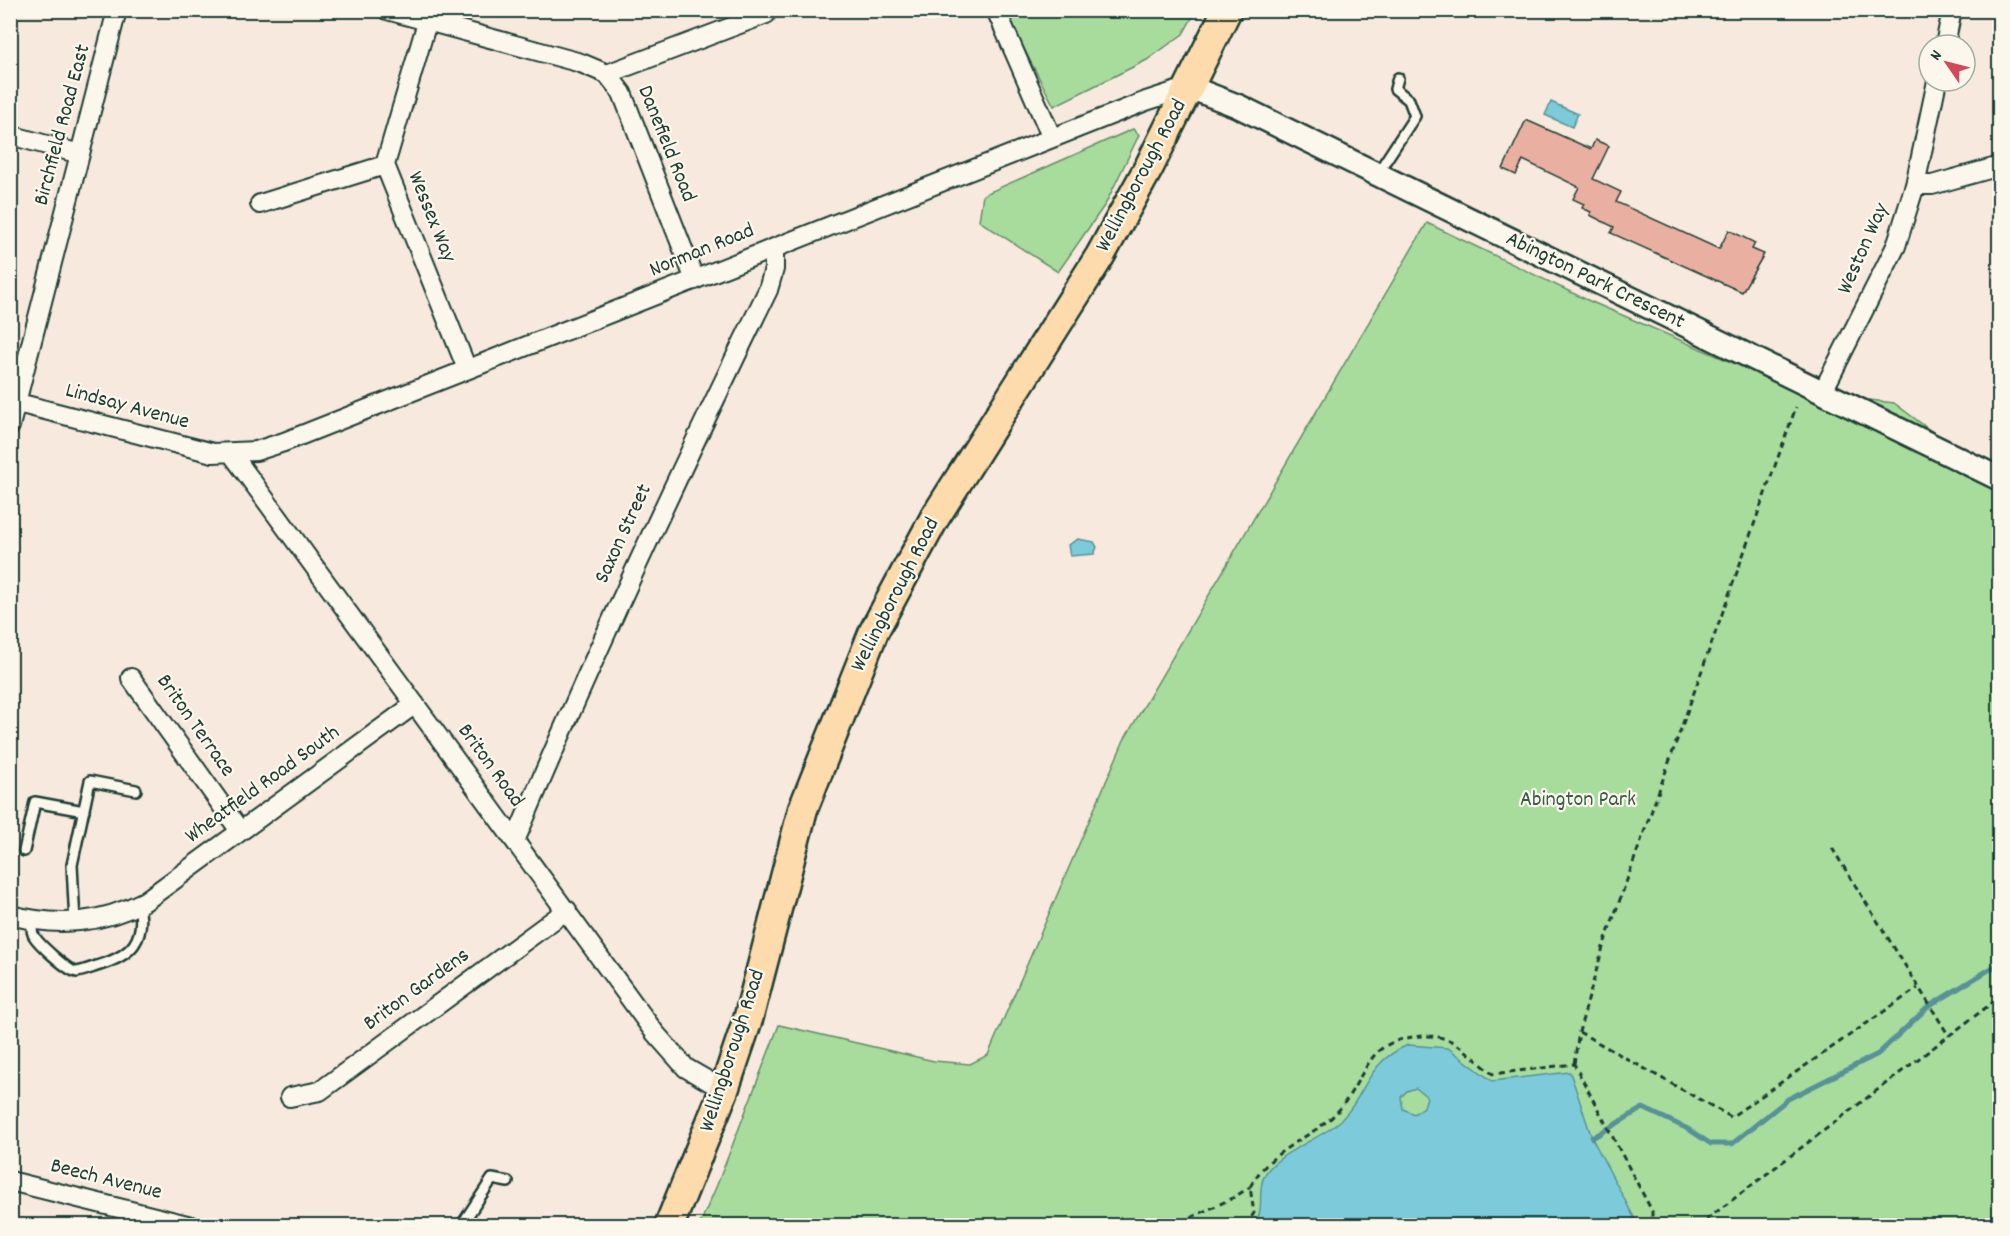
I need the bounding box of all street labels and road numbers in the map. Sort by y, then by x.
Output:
street label: Birchfield Road East [27,41,99,209]
street label: Danefield Road [629,81,703,207]
street label: Wellingborough Road [1089,94,1195,258]
street label: Wessex Way [399,167,464,268]
street label: Weston Way [1830,198,1898,299]
street label: Norman Road [645,216,759,286]
street label: Abington Park Crescent [1500,224,1690,338]
street label: Lindsay Avenue [62,376,192,438]
street label: Saxon Street [587,479,661,589]
street label: Wellingborough Road [844,513,948,677]
street label: Briton Terrace [148,668,242,784]
street label: Wheatfield Road South [179,718,347,852]
street label: Briton Road [449,718,531,814]
street label: Briton Gardens [357,941,477,1039]
street label: Wellingborough Road [692,966,774,1136]
street label: Beech Avenue [47,1151,165,1209]

